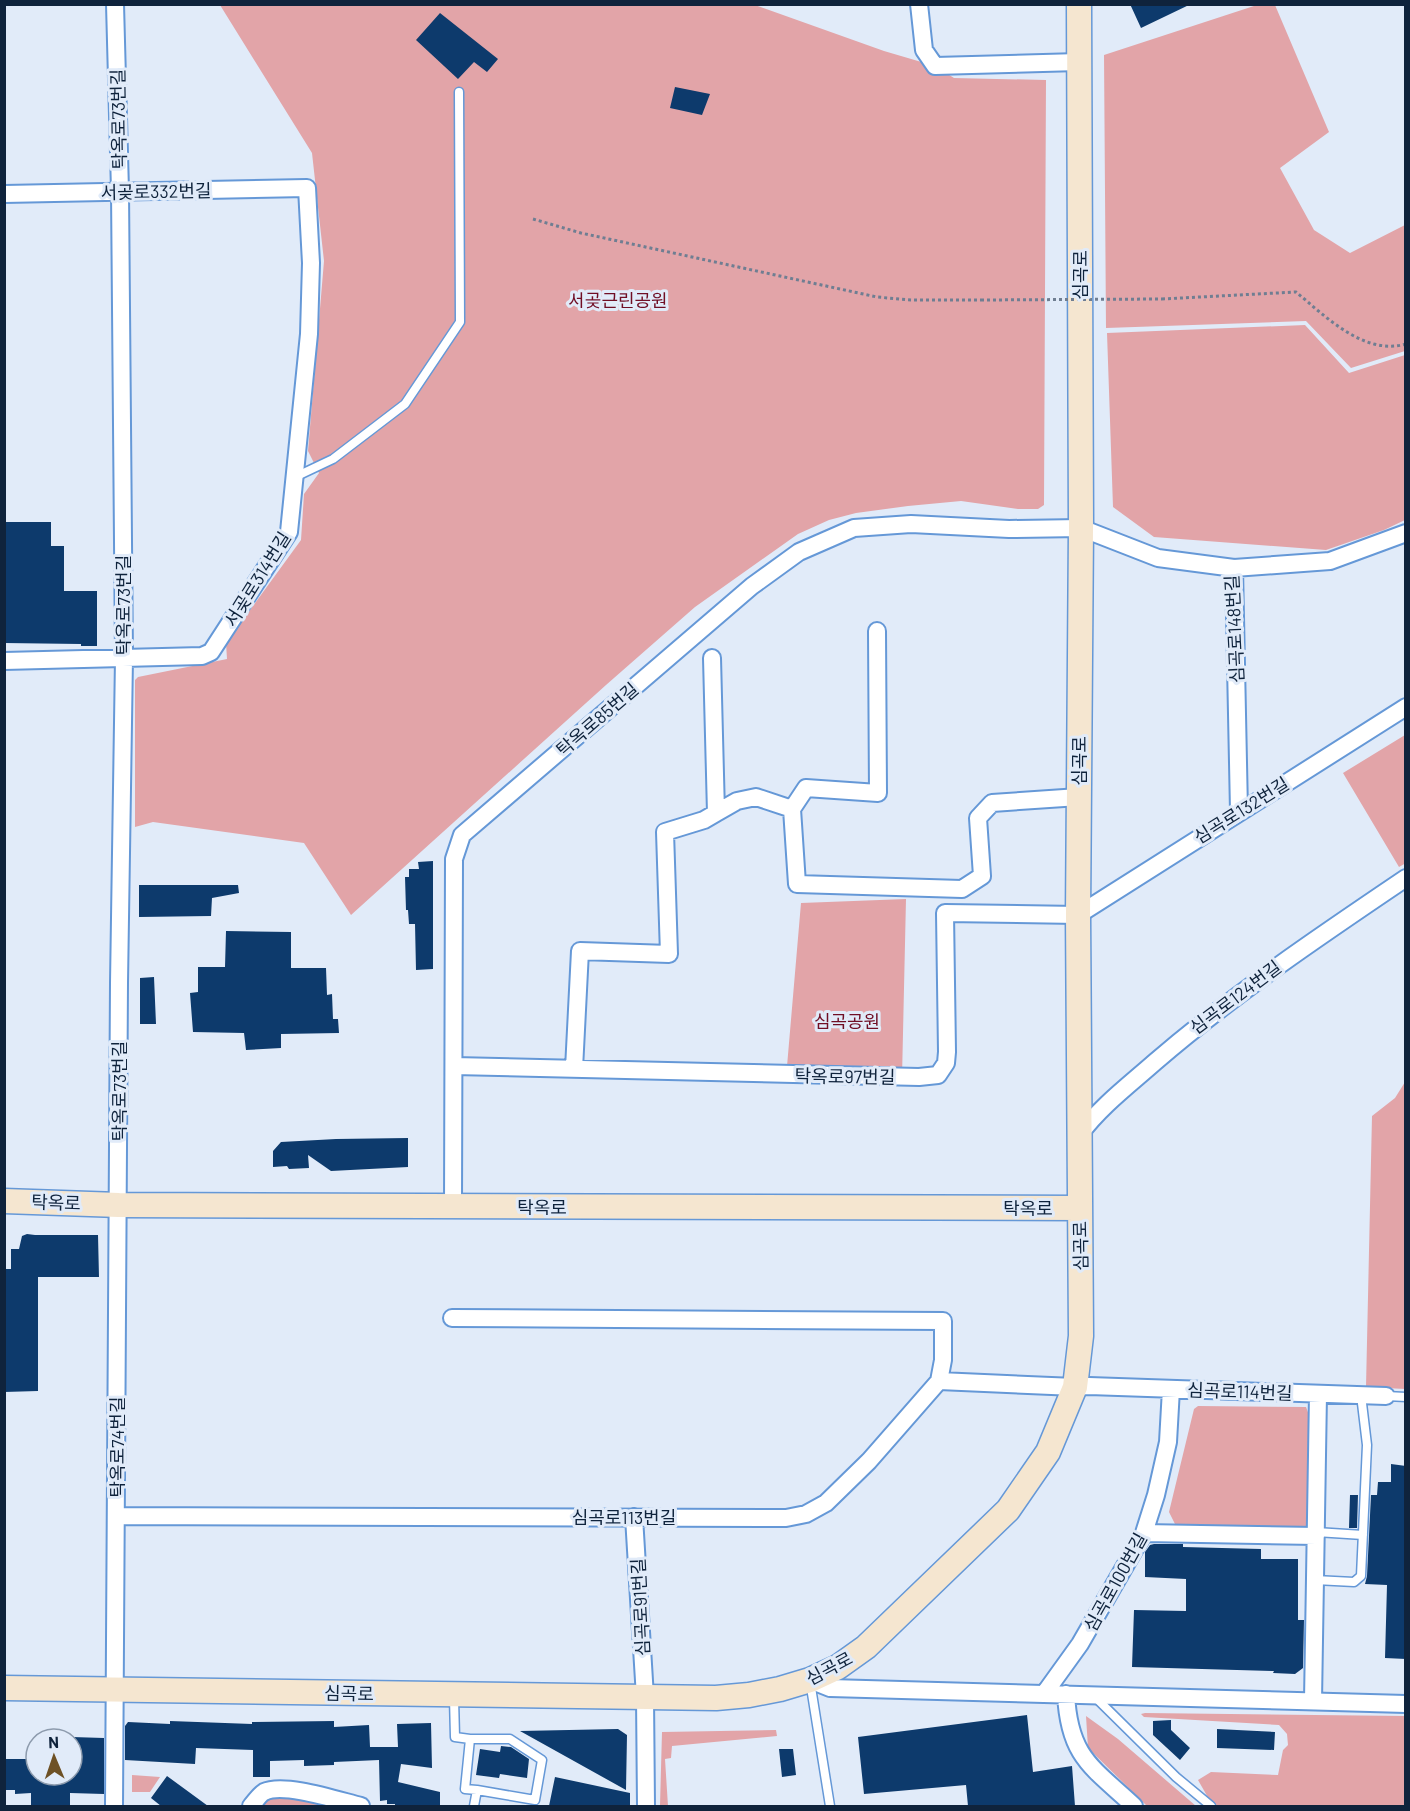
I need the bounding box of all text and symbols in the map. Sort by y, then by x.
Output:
street label: 탁옥로73번길 [106,69,130,169]
street label: 서곶로332번길 [100,179,212,203]
street label: 심곡로 [1069,250,1091,300]
park label: 서곶근린공원 [568,289,668,311]
street label: 서곶로314번길 [219,527,295,631]
street label: 탁옥로73번길 [112,555,134,655]
street label: 심곡로148번길 [1220,574,1248,684]
street label: 탁옥로85번길 [552,677,642,761]
street label: 심곡로 [1068,736,1090,786]
street label: 심곡로132번길 [1189,772,1293,848]
street label: 심곡로124번길 [1185,956,1285,1038]
park label: 심곡공원 [814,1010,880,1032]
street label: 탁옥로73번길 [108,1041,130,1141]
street label: 탁옥로97번길 [794,1064,896,1088]
street label: 탁옥로 [31,1190,81,1214]
street label: 탁옥로 [517,1196,567,1218]
street label: 탁옥로 [1003,1197,1053,1219]
street label: 심곡로 [1069,1221,1091,1271]
street label: 심곡로114번길 [1187,1378,1293,1404]
street label: 탁옥로74번길 [106,1396,128,1498]
street label: 심곡로113번길 [572,1506,676,1528]
street label: 심곡로100번길 [1079,1529,1151,1635]
street label: 심곡로91번길 [626,1557,654,1657]
street label: 심곡로 [802,1647,856,1689]
street label: 심곡로 [324,1682,374,1704]
north arrow [24,1727,84,1787]
text: N [48,1732,59,1751]

